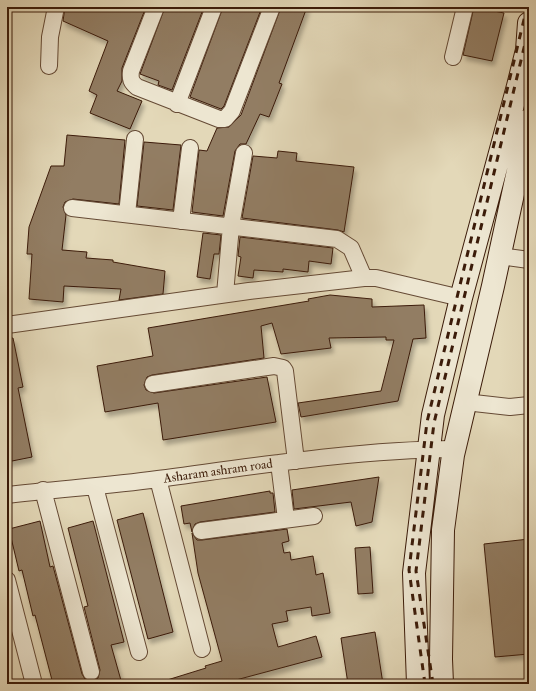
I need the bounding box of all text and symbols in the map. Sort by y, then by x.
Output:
street label: Asharam ashram road [161,455,274,487]

